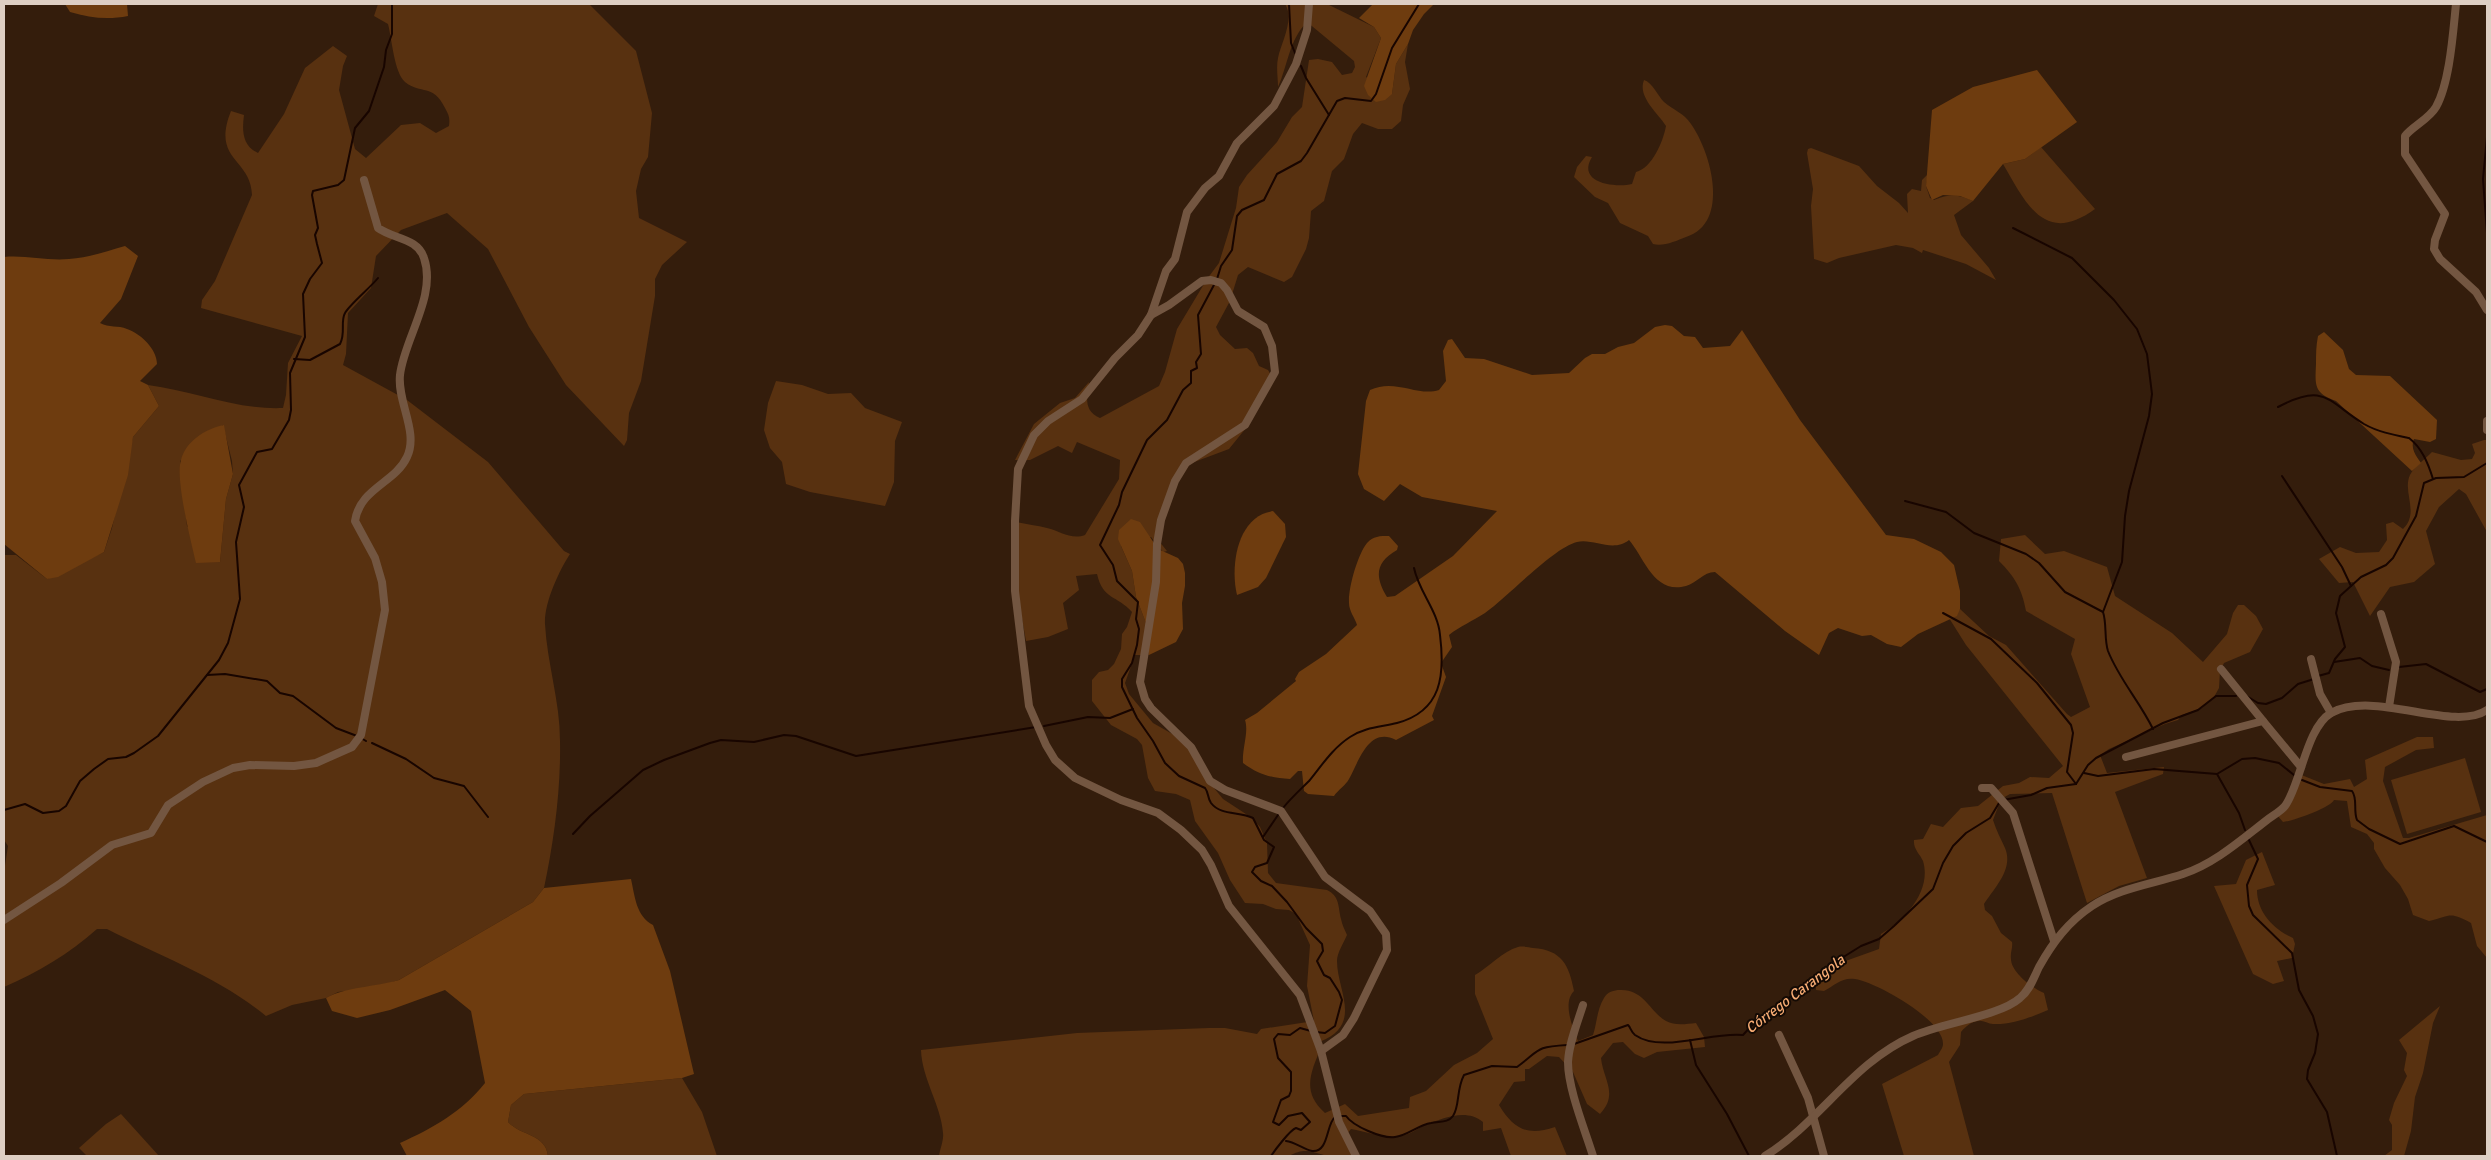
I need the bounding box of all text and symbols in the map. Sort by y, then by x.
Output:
water label: Córrego Carangola [1742,951,1848,1037]

